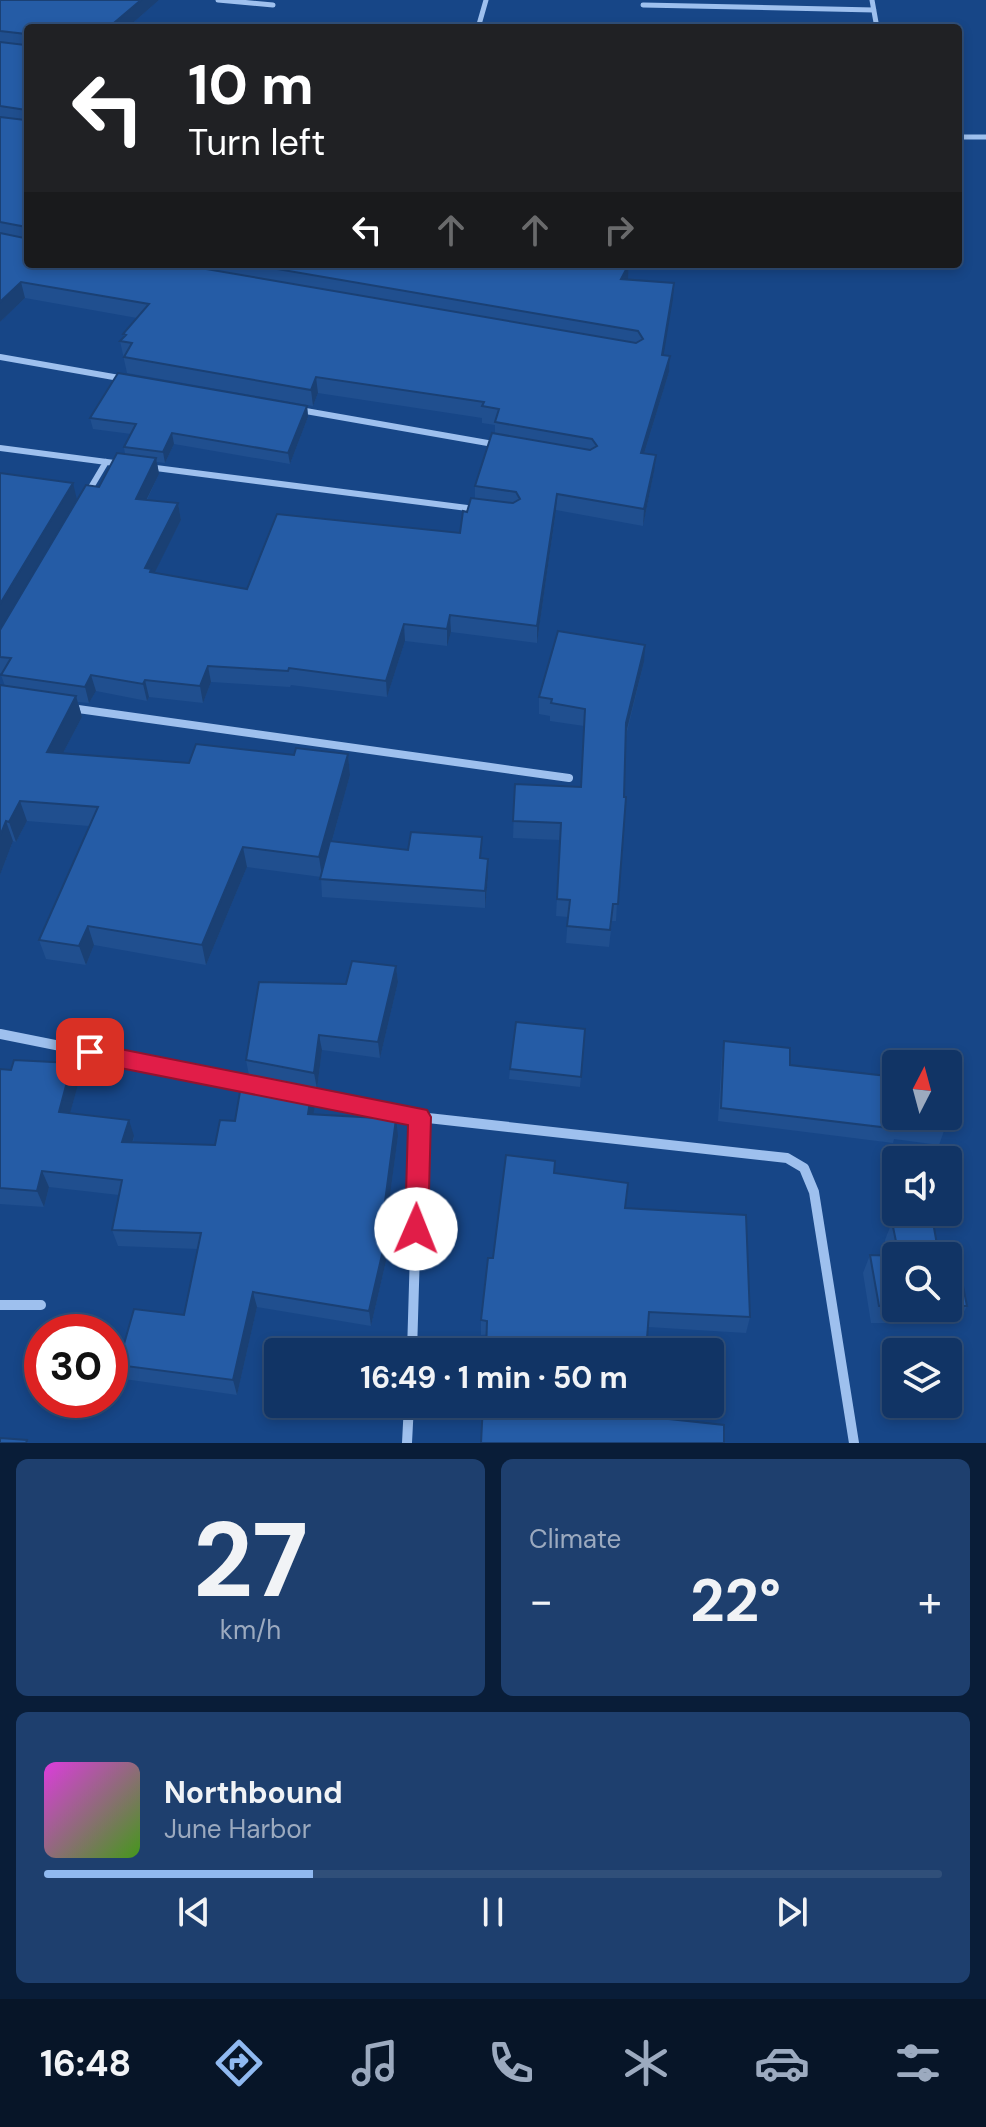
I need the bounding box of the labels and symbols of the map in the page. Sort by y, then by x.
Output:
pin [56,1018,124,1086]
north arrow [882,1050,962,1130]
position arrow [374,1187,458,1271]
speed limit sign: 30 [24,1314,128,1418]

